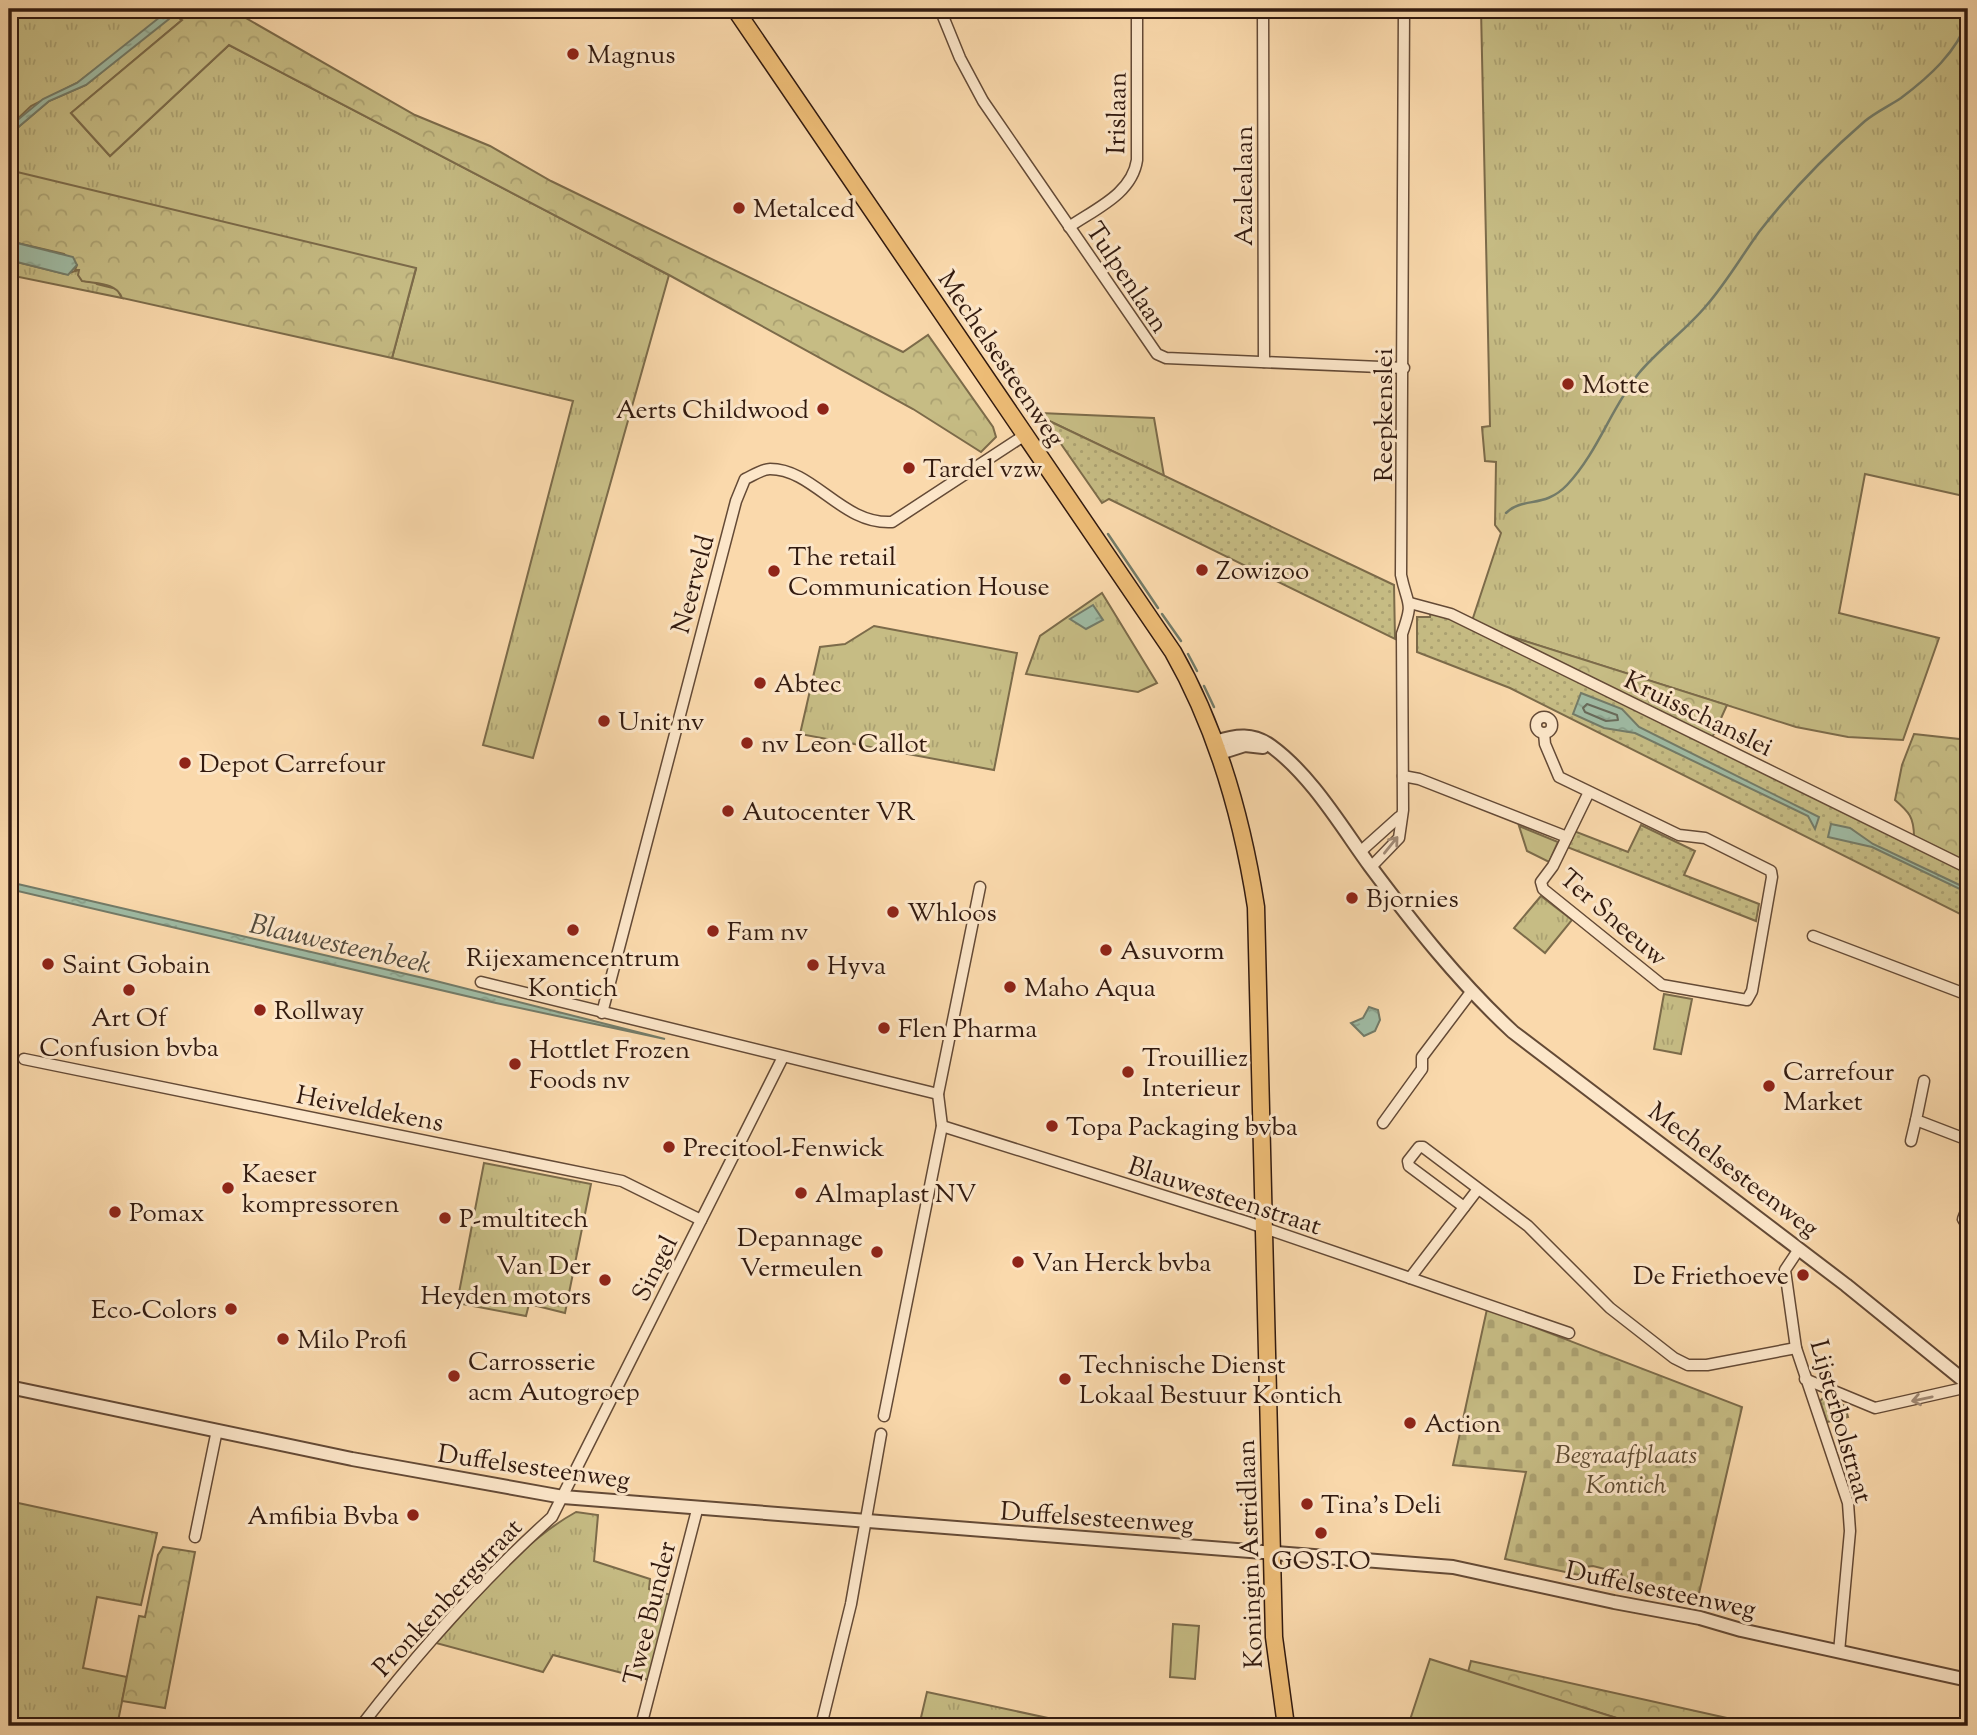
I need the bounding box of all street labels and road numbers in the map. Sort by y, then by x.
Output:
street label: Irislaan [1099,71,1138,155]
street label: Azalealaan [1227,126,1264,246]
street label: Tulpenlaan [1075,216,1177,341]
street label: Mechelsesteenweg [927,264,1073,455]
street label: Reepkenslei [1367,348,1404,482]
street label: Neerveld [663,531,725,638]
street label: Kruisschanslei [1617,663,1779,767]
street label: Ter Sneeuw [1550,861,1675,976]
street label: Heiveldekens [293,1078,446,1143]
street label: Mechelsesteenweg [1639,1094,1826,1248]
street label: Blauwesteenstraat [1123,1149,1326,1246]
street label: Singel [624,1230,689,1309]
street label: Lijsterbolstraat [1799,1336,1881,1508]
street label: Duffelsesteenweg [435,1437,632,1500]
street label: Koningin Astridlaan [1229,1439,1274,1669]
street label: Duffelsesteenweg [999,1494,1195,1545]
street label: Pronkenbergstraat [365,1511,532,1686]
street label: Twee Bunder [616,1537,687,1690]
street label: Duffelsesteenweg [1562,1553,1759,1630]

